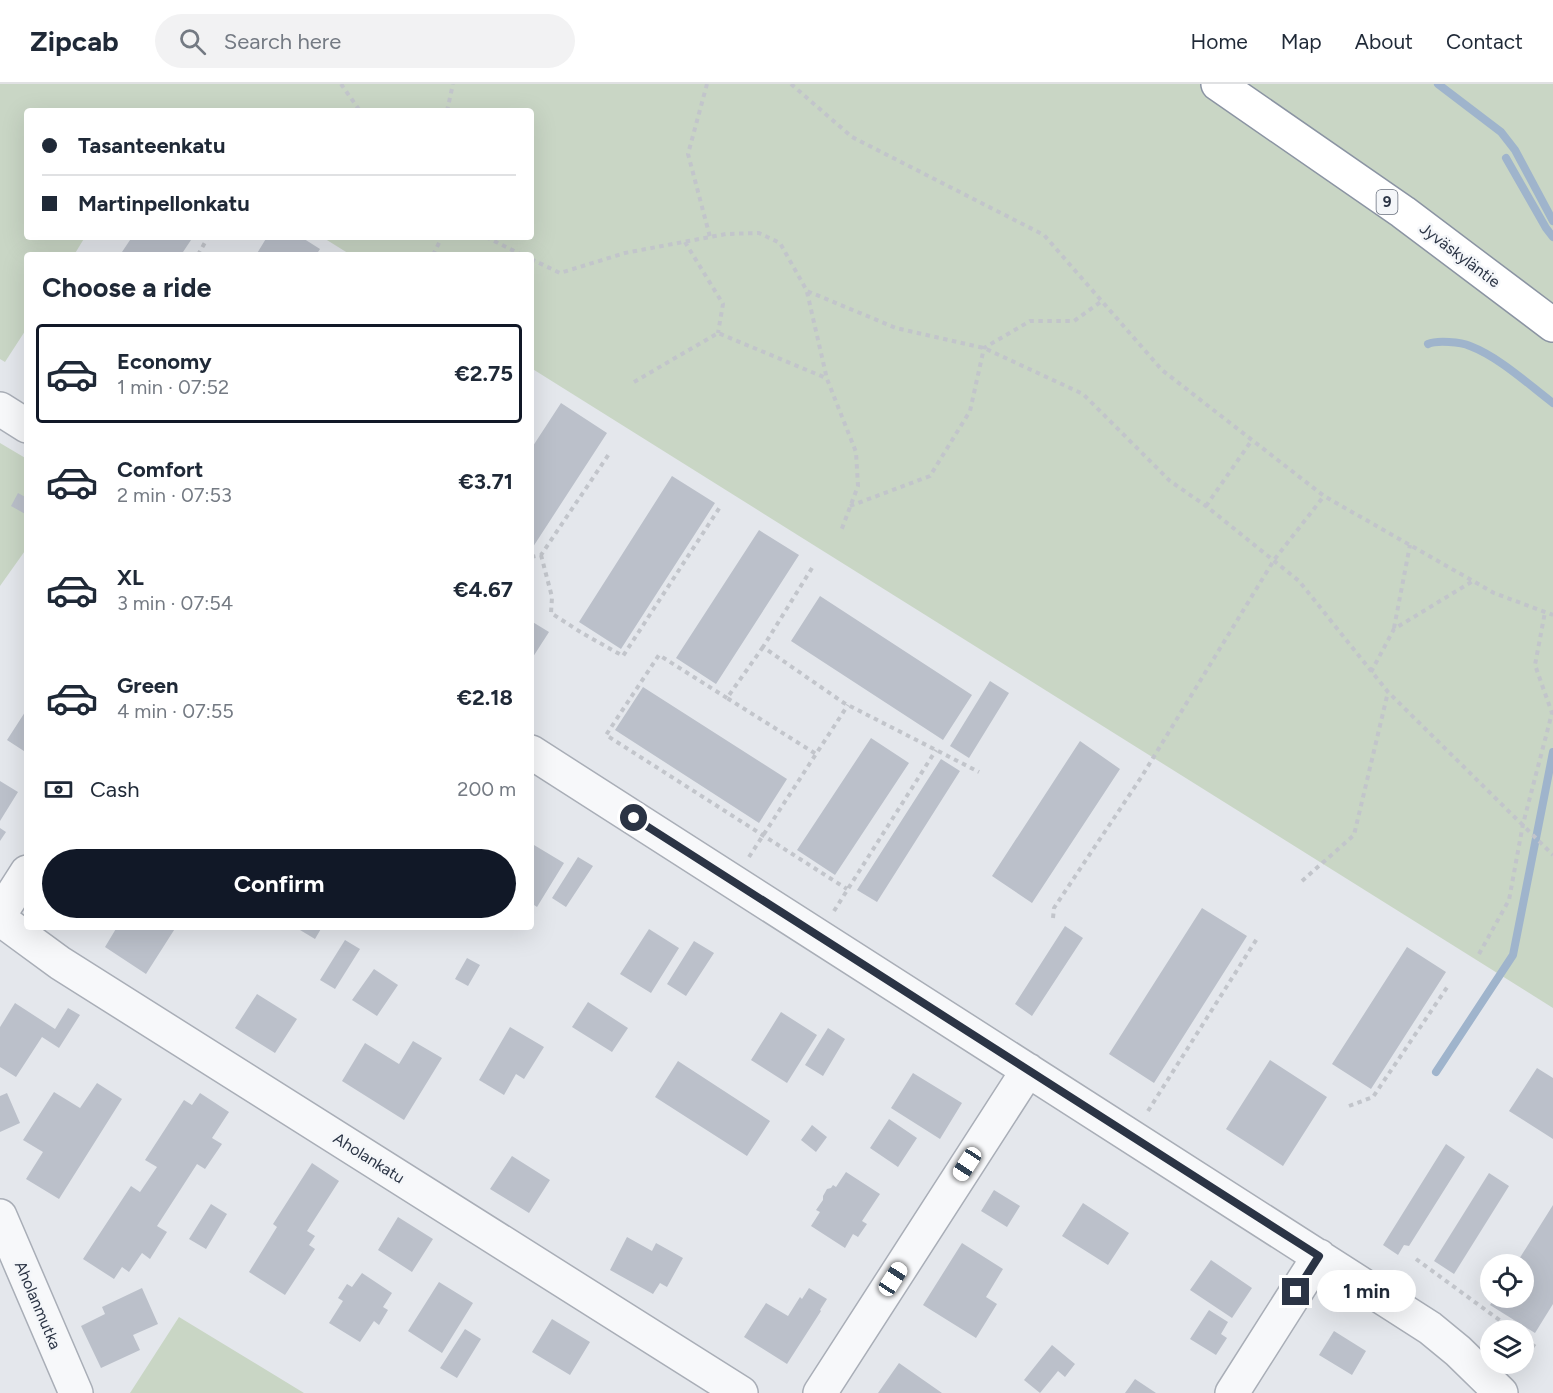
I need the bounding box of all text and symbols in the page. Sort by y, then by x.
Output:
search box [155,14,575,68]
text: Zipcab [30,24,119,58]
icon: search [176,25,209,58]
text: Search here [224,28,341,55]
text: Home [1191,29,1248,54]
text: Map [1281,29,1322,54]
text: About [1355,29,1413,54]
text: Contact [1446,29,1523,54]
text: Tasanteenkatu [78,132,225,159]
text: Martinpellonkatu [78,190,250,217]
road number: 9 [1376,190,1398,214]
street label: Jyväskyläntie [1416,219,1504,292]
text: Choose a ride [42,271,211,304]
icon: car [45,347,99,401]
text: Economy [117,348,212,375]
text: €2.75 [455,360,513,387]
text: 1 min · 07:52 [117,375,229,399]
icon: car [45,455,99,509]
text: Comfort [117,456,203,483]
text: €3.71 [459,468,513,495]
text: 2 min · 07:53 [117,483,232,507]
icon: car [45,563,99,617]
text: XL [117,564,144,591]
text: €4.67 [453,576,513,603]
text: 3 min · 07:54 [117,591,233,615]
icon: car [45,671,99,725]
text: Green [117,672,179,699]
text: €2.18 [457,684,513,711]
text: 4 min · 07:55 [117,699,234,723]
icon: cash [42,773,75,806]
text: Cash [90,776,140,803]
text: 200 m [457,777,516,801]
route start [620,804,647,831]
button: Confirm [42,849,516,918]
street label: Aholankatu [330,1129,408,1187]
car [950,1144,984,1184]
map controls [1480,1254,1534,1374]
button: locate [1480,1254,1534,1308]
street label: Aholanmutka [11,1258,65,1352]
car [876,1259,910,1299]
callout: 1 min [1317,1271,1416,1313]
route end [1282,1278,1309,1305]
text: 1 min [1343,1279,1390,1303]
button: layers [1480,1320,1534,1374]

